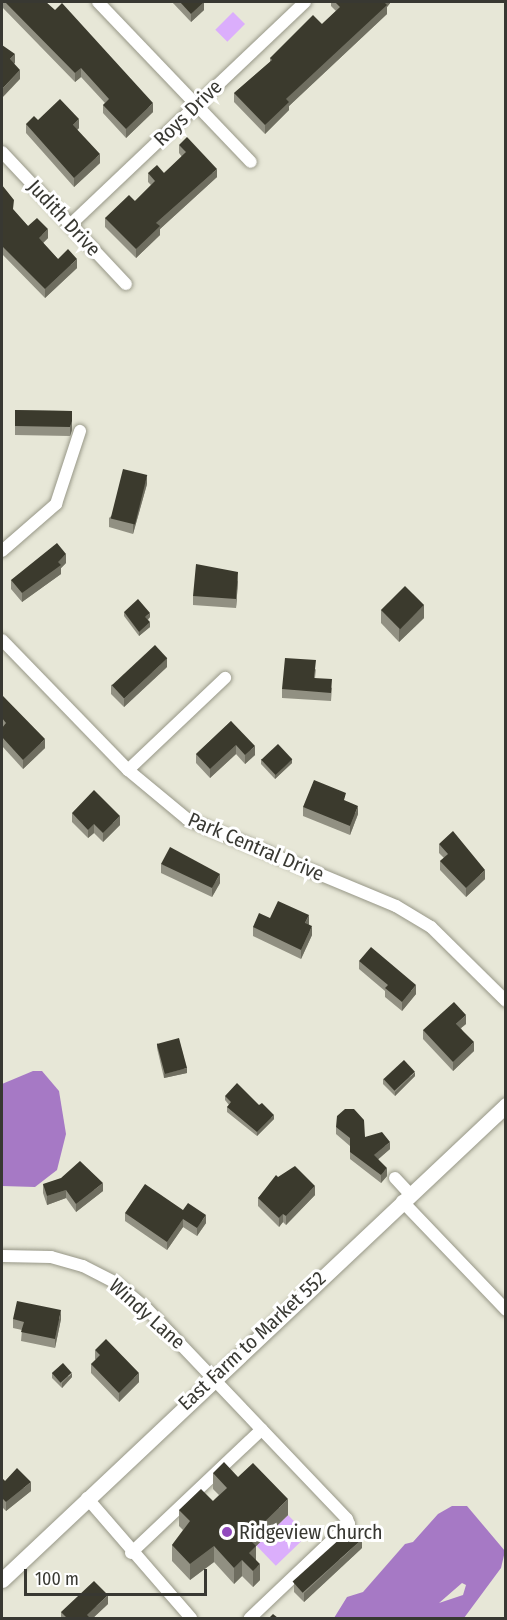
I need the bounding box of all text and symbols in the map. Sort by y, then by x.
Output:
street label: Roys Drive [149,75,227,151]
street label: Judith Drive [23,175,105,261]
street label: Park Central Drive [184,808,328,886]
street label: East Farm to Market 552 [173,1267,331,1415]
street label: Windy Lane [104,1274,190,1354]
place label: Ridgeview Church [239,1520,383,1544]
marker: Ridgeview Church [220,1525,234,1539]
scale bar [27,1557,210,1595]
text: 100 m [35,1568,79,1590]

